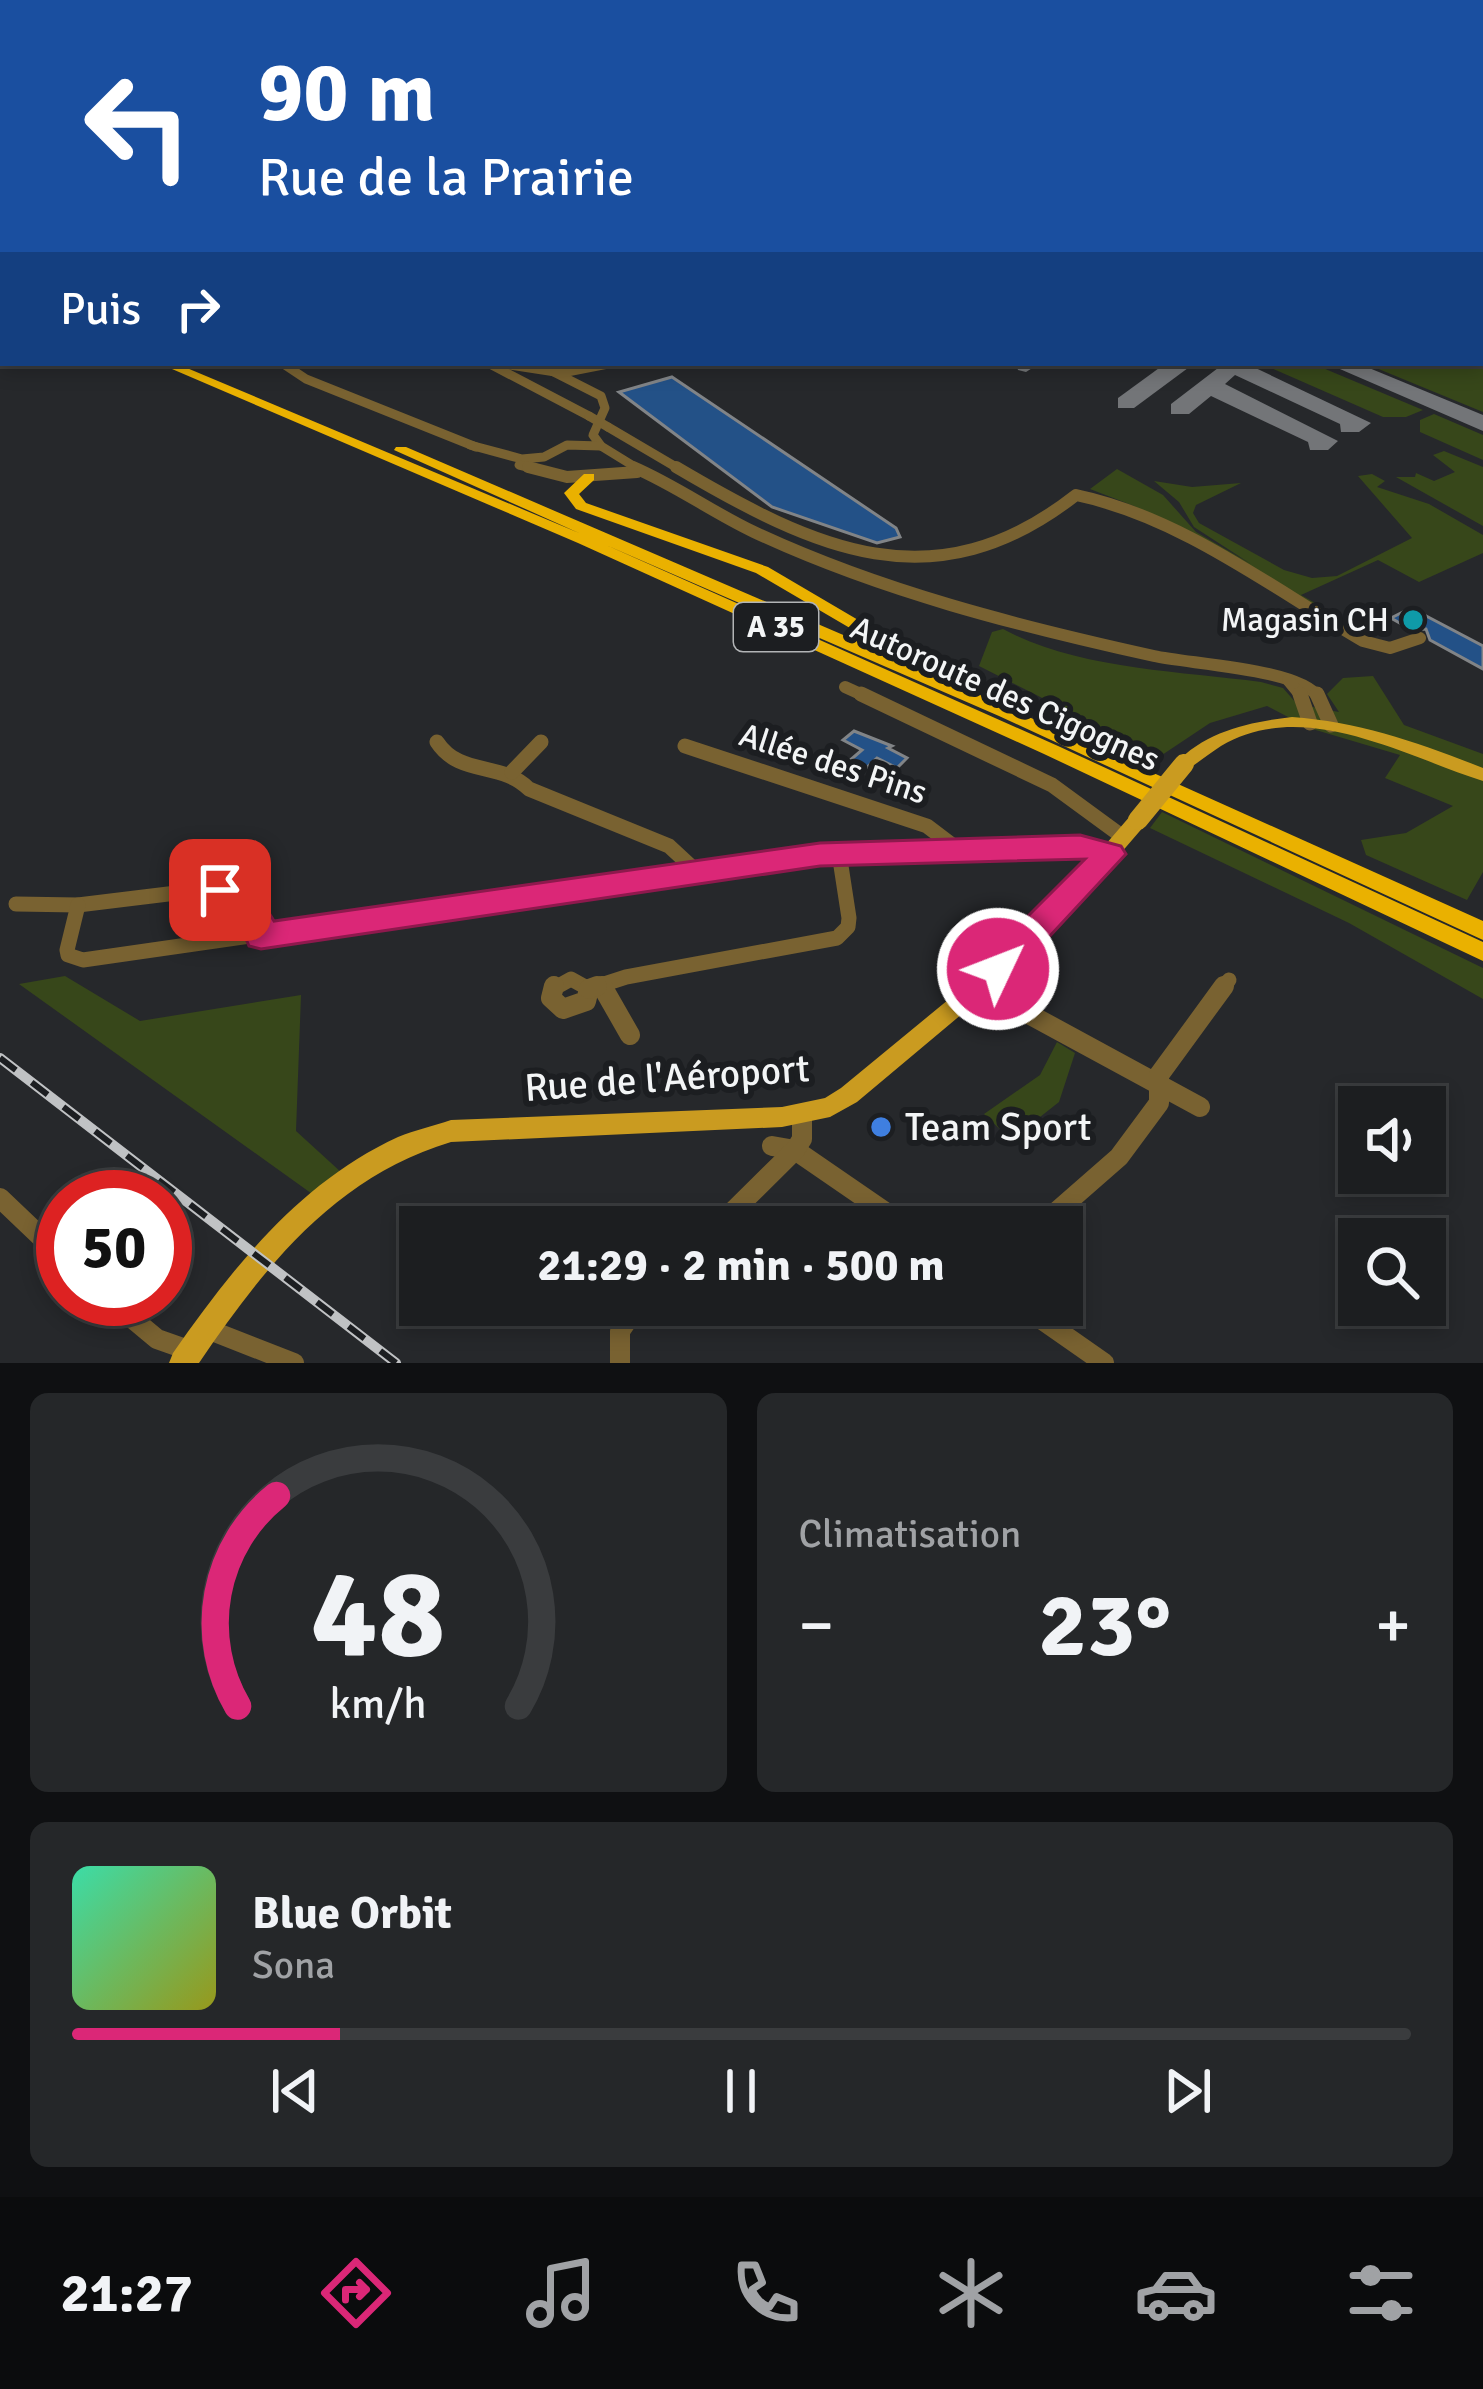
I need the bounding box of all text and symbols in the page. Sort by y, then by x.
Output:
text: 90 m [258,41,435,145]
icon: left [60,48,216,204]
text: Rue de la Prairie [258,144,634,211]
icon: right [165,276,231,342]
text: Puis [60,282,141,337]
place label: Magasin CH [1221,600,1389,641]
road number: A 35 [734,603,818,651]
street label: Autoroute des Cigognes [844,607,1166,781]
marker: Magasin CH [1400,607,1426,633]
street label: Allée des Pins [734,714,932,814]
pin [169,839,271,941]
icon: arrive [187,857,253,923]
position arrow [935,906,1061,1032]
street label: Rue de l'Aéroport [523,1044,811,1112]
map controls [1338,1086,1446,1326]
button: sound [1338,1086,1446,1194]
place label: Team Sport [905,1103,1091,1151]
marker: Team Sport [868,1114,894,1140]
speed limit sign: 50 [36,1170,192,1326]
button: search [1338,1218,1446,1326]
text: 21:29 · 2 min · 500 m [537,1238,945,1293]
text: Climatisation [799,1510,1021,1558]
text: 48 [311,1538,446,1691]
text: 23° [1038,1570,1171,1681]
text: − [799,1585,834,1666]
text: + [1375,1585,1411,1666]
text: km/h [330,1677,427,1730]
text: Blue Orbit [252,1886,452,1941]
text: Sona [252,1941,335,1989]
icon: previous [262,2058,328,2124]
icon: pause [708,2058,774,2124]
icon: next [1155,2058,1221,2124]
icon: directions [314,2251,398,2335]
icon: music [519,2251,603,2335]
icon: phone [724,2251,808,2335]
icon: climate [929,2251,1013,2335]
icon: car [1134,2251,1218,2335]
icon: filters [1339,2251,1423,2335]
text: 21:27 [60,2260,193,2327]

